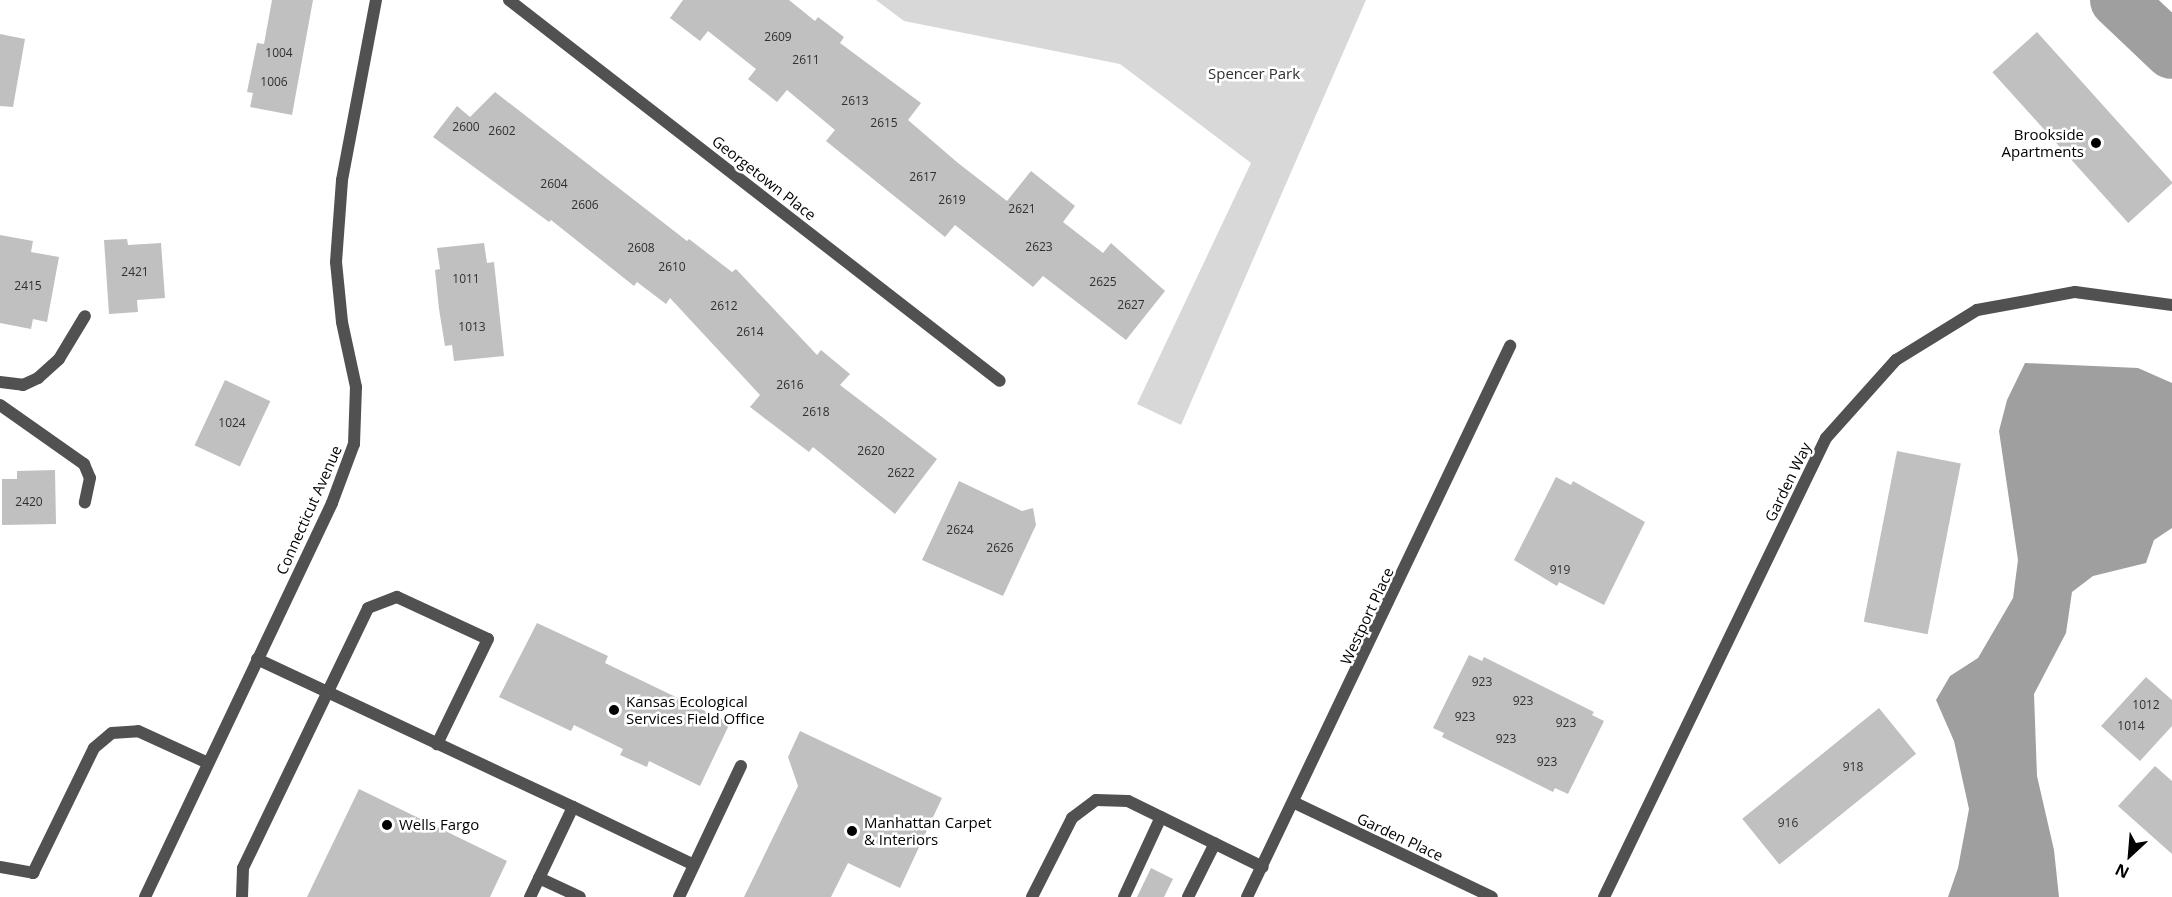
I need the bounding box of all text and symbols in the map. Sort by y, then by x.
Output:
house number: 2609 [764,30,792,44]
house number: 1004 [265,46,293,60]
house number: 2611 [792,53,820,67]
park label: Spencer Park [1208,65,1300,83]
house number: 1006 [260,75,288,89]
house number: 2613 [841,94,869,108]
house number: 2615 [870,116,898,130]
house number: 2600 [452,120,480,134]
house number: 2602 [488,124,516,138]
place label: Brookside Apartments [2002,125,2084,160]
street label: Georgetown Place [708,132,820,224]
marker: Brookside Apartments [2089,136,2103,150]
house number: 2617 [909,170,937,184]
house number: 2604 [540,177,568,191]
house number: 2619 [938,193,966,207]
house number: 2606 [571,198,599,212]
house number: 2621 [1008,202,1036,216]
house number: 2623 [1025,240,1053,254]
house number: 2608 [627,241,655,255]
house number: 2610 [658,260,686,274]
house number: 2421 [121,265,149,279]
house number: 1011 [452,272,480,286]
house number: 2625 [1089,275,1117,289]
house number: 2415 [14,279,42,293]
house number: 2627 [1117,298,1145,312]
house number: 2612 [710,299,738,313]
house number: 1013 [458,320,486,334]
house number: 2614 [736,325,764,339]
house number: 2616 [776,378,804,392]
house number: 2618 [802,405,830,419]
house number: 1024 [218,416,246,430]
street label: Garden Way [1761,440,1815,524]
street label: Connecticut Avenue [272,443,346,577]
house number: 2620 [857,444,885,458]
house number: 2622 [887,466,915,480]
house number: 2420 [15,495,43,509]
house number: 2624 [946,523,974,537]
house number: 2626 [986,541,1014,555]
house number: 919 [1550,563,1570,577]
street label: Westport Place [1337,565,1397,667]
house number: 923 [1472,675,1492,689]
place label: Kansas Ecological Services Field Office [626,692,765,727]
house number: 923 [1513,694,1533,708]
house number: 1012 [2132,698,2160,712]
marker: Kansas Ecological Services Field Office [607,703,621,717]
house number: 923 [1455,710,1475,724]
house number: 923 [1556,716,1576,730]
house number: 1014 [2117,719,2145,733]
house number: 923 [1496,732,1516,746]
house number: 923 [1537,755,1557,769]
house number: 918 [1843,760,1863,774]
street label: Garden Place [1354,809,1446,865]
place label: Manhattan Carpet & Interiors [864,813,992,848]
place label: Wells Fargo [399,816,479,834]
house number: 916 [1778,816,1798,830]
marker: Wells Fargo [380,818,394,832]
marker: Manhattan Carpet & Interiors [845,824,859,838]
north arrow [2100,825,2160,885]
text: N [2111,858,2133,884]

